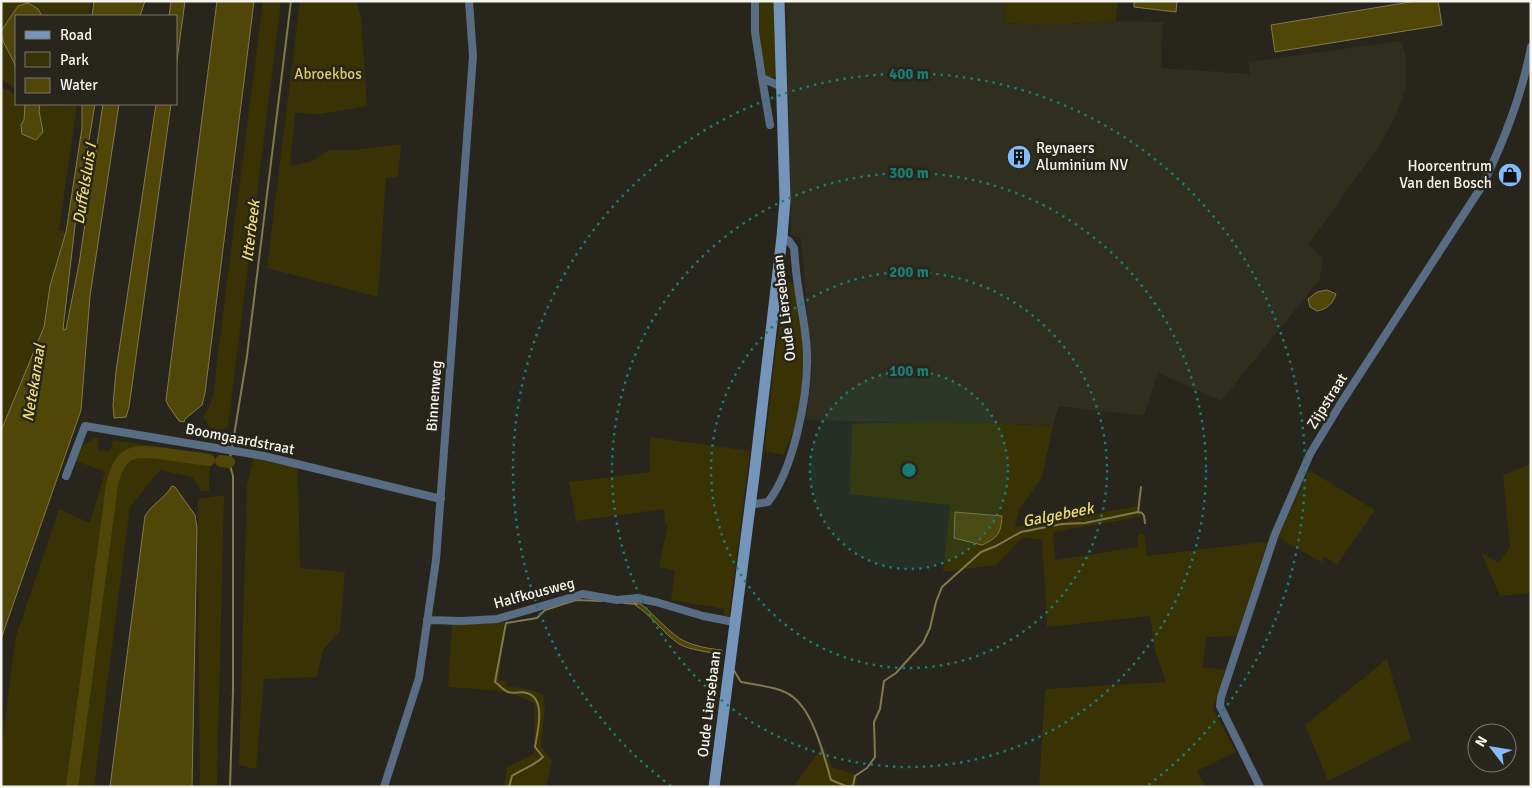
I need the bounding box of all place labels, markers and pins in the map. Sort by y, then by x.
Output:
place label: Reynaers Aluminium NV [1036,139,1128,174]
building icon: Reynaers Aluminium NV [1006,144,1032,170]
place label: Hoorcentrum Van den Bosch [1399,157,1492,192]
shop icon: Hoorcentrum Van den Bosch [1497,162,1523,188]
centre of rings [900,461,918,479]

